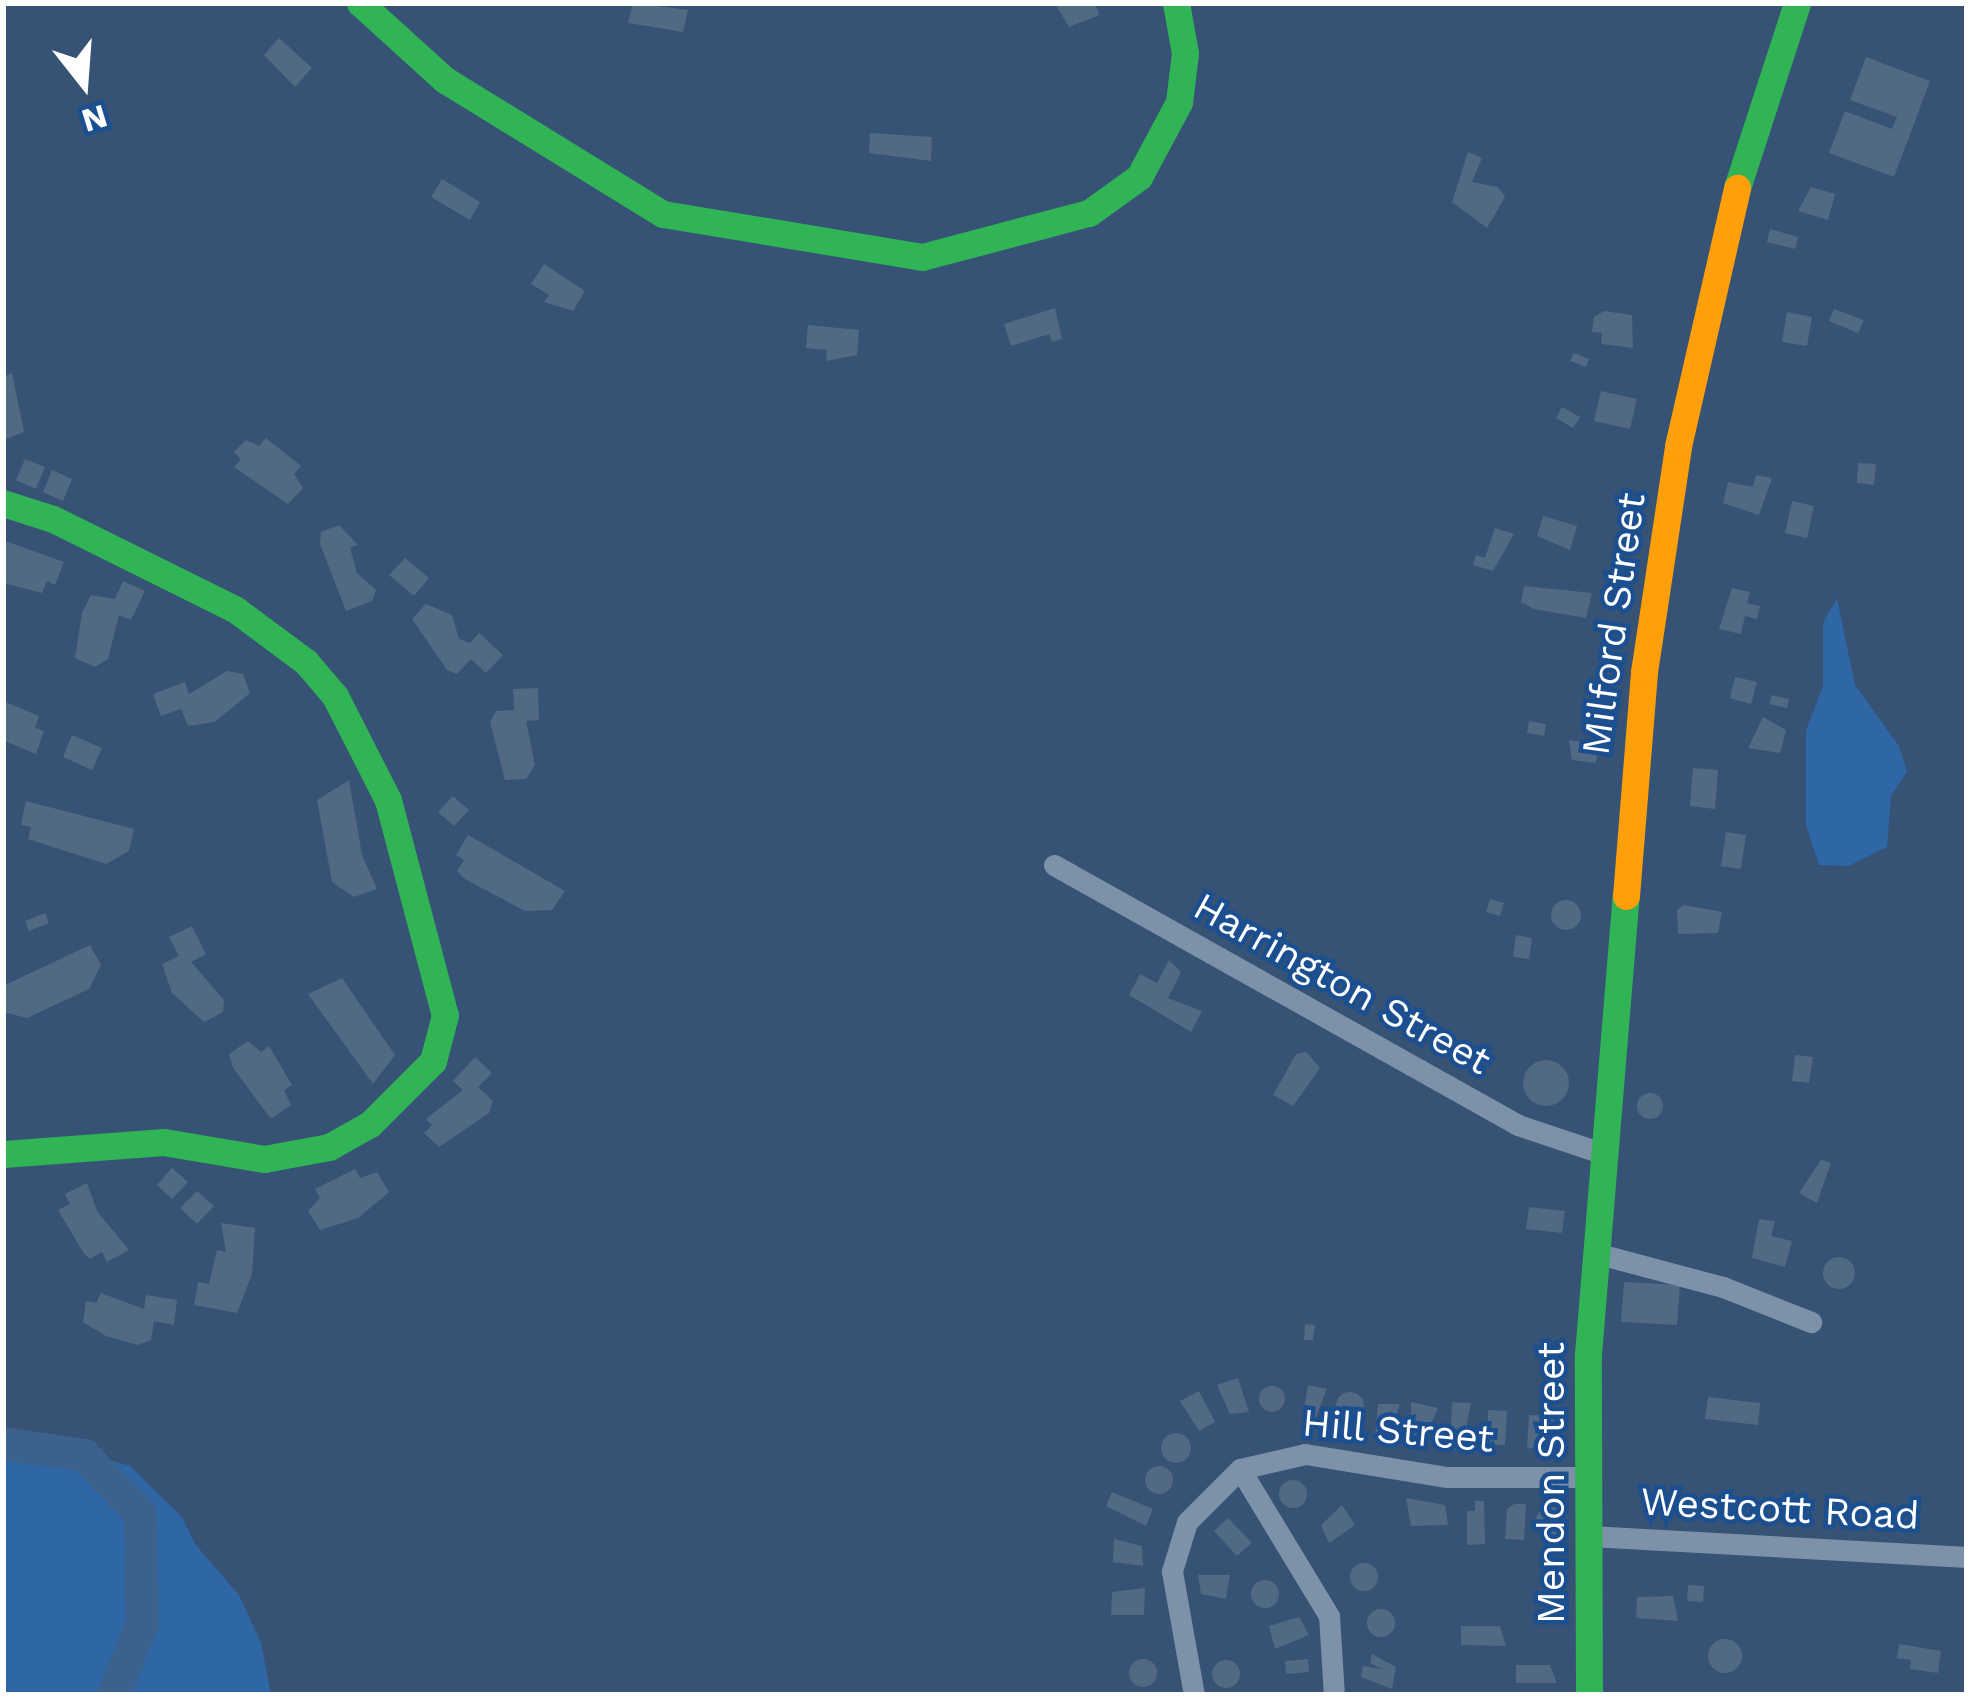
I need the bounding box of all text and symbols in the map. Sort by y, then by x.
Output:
north arrow [24,24,144,144]
text: N [77,97,112,141]
street label: Milford Street [1572,490,1656,758]
street label: Harrington Street [1185,883,1499,1085]
street label: Mendon Street [1528,1342,1574,1624]
street label: Hill Street [1300,1399,1496,1463]
street label: Westcott Road [1639,1478,1921,1540]

